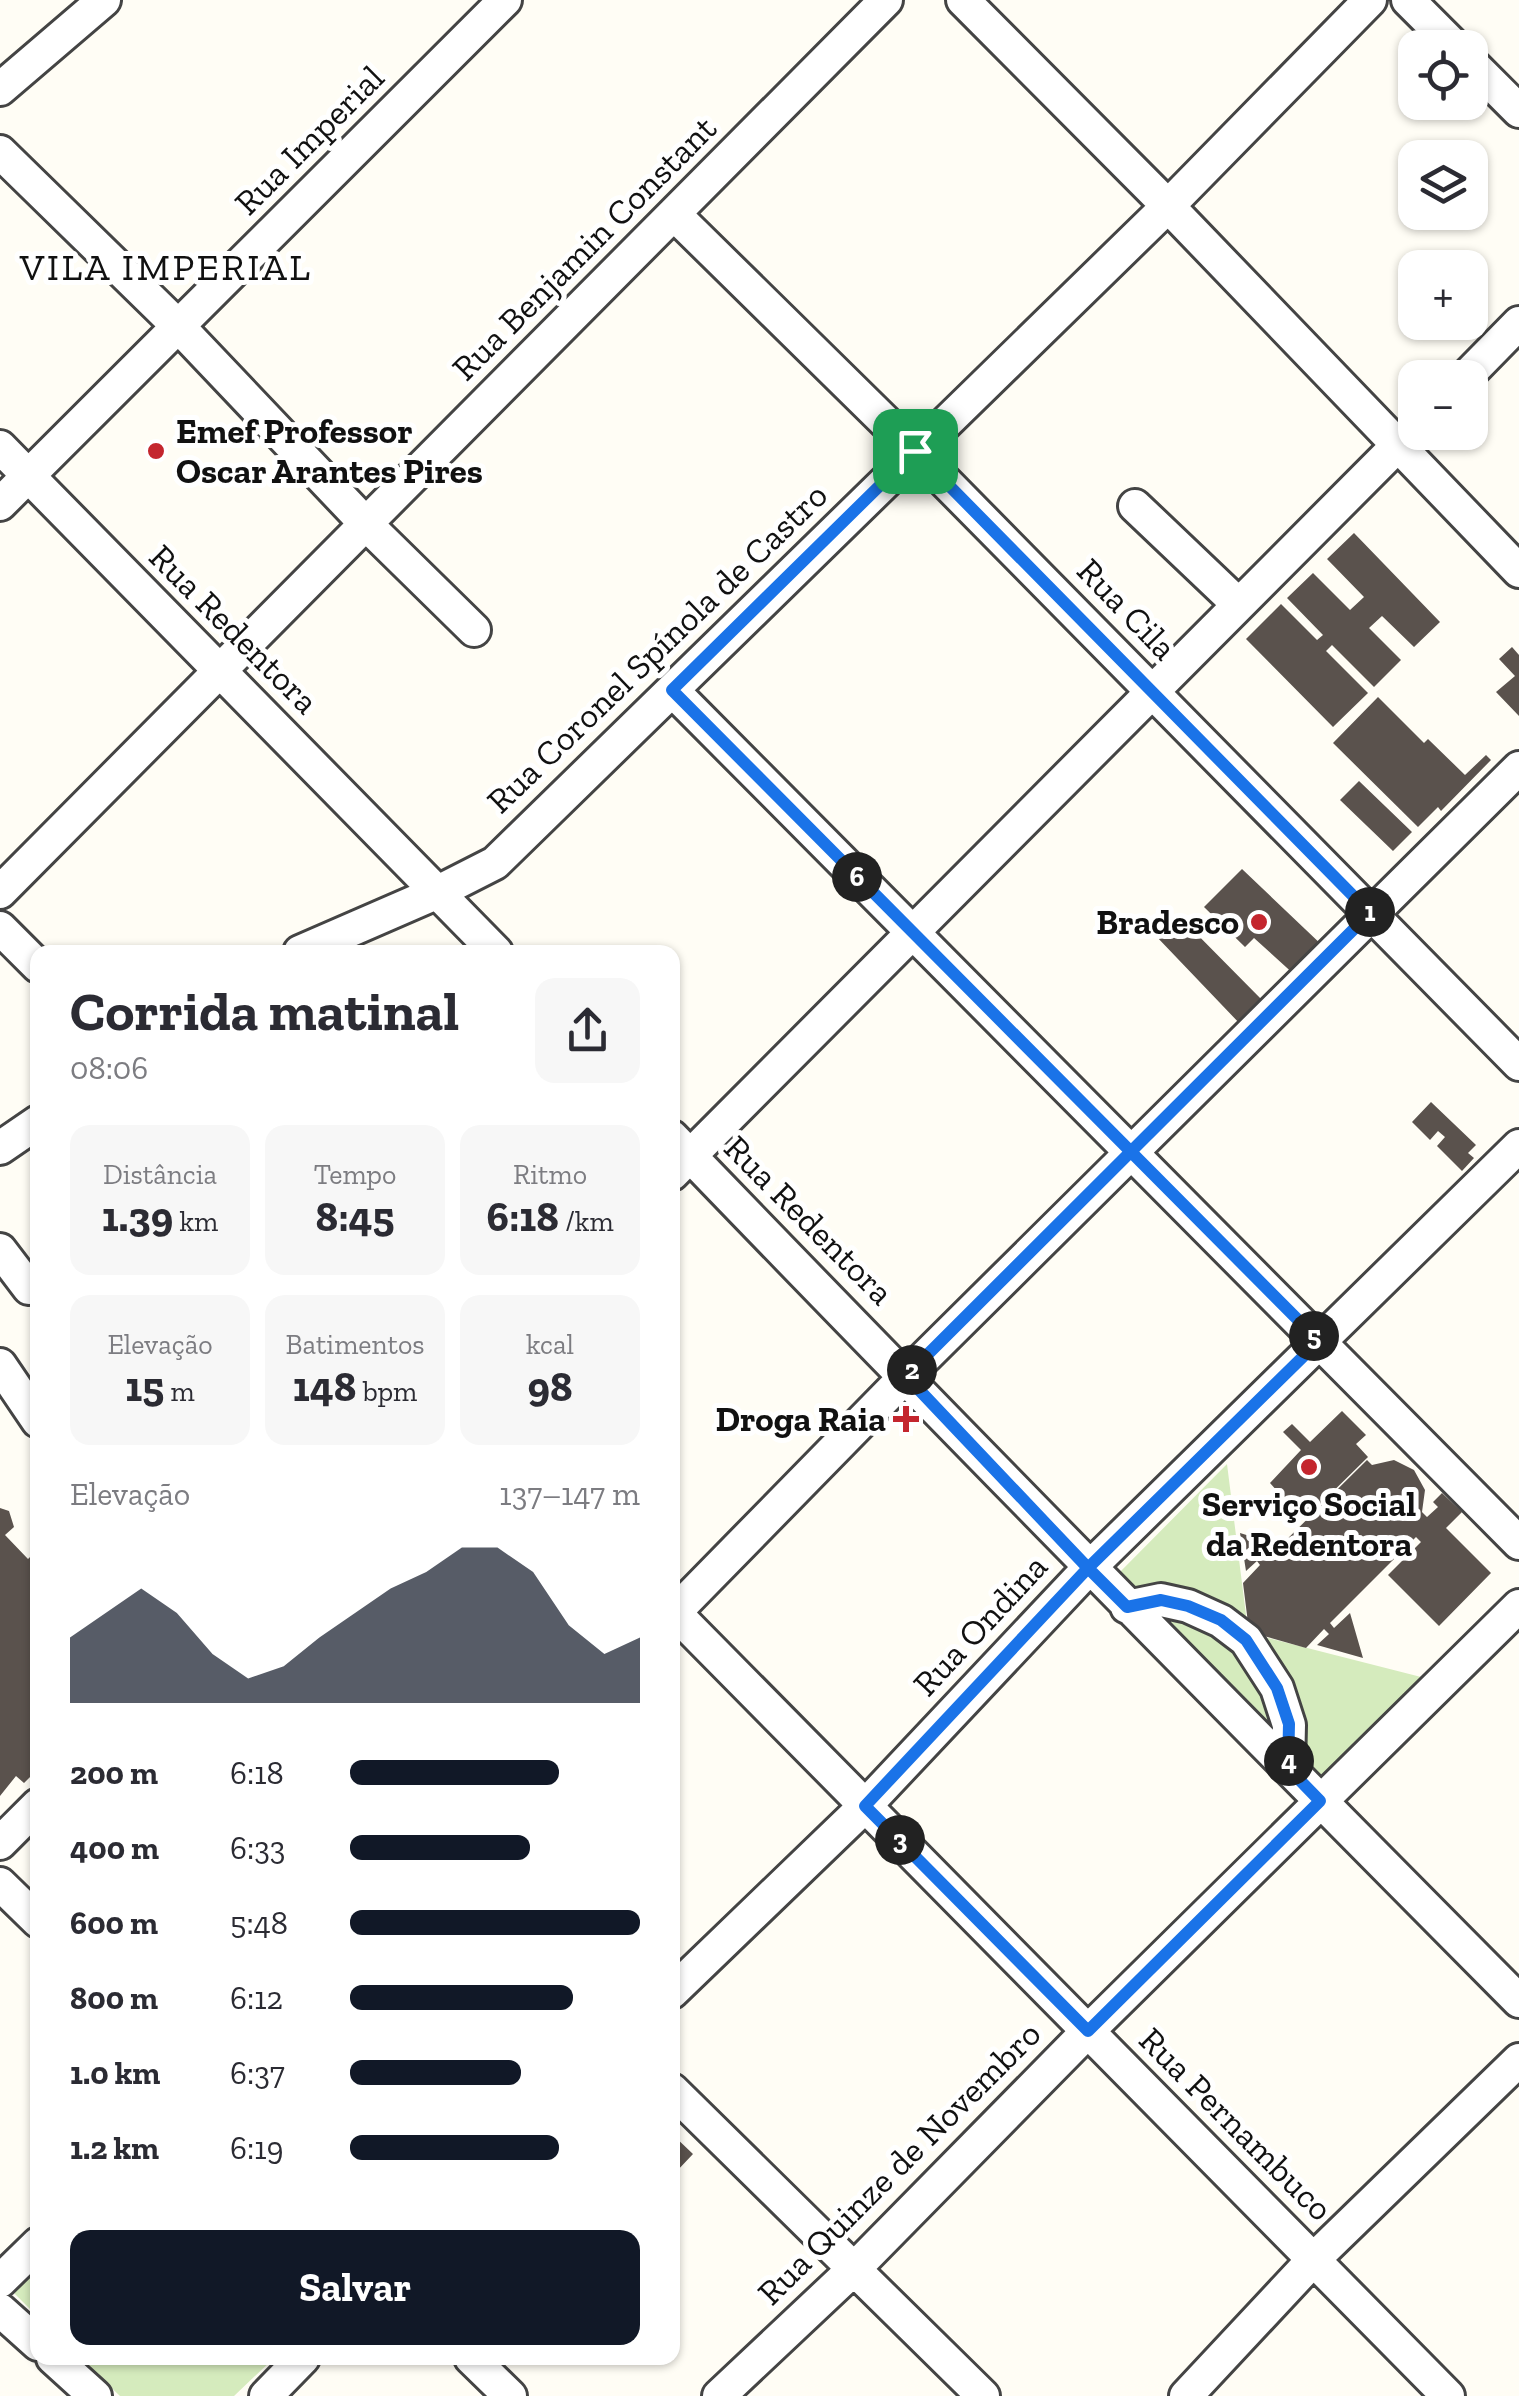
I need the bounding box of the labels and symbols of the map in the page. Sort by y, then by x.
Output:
street label: Rua Imperial [226,57,392,223]
street label: Rua Benjamin Constant [443,107,725,389]
district label: VILA IMPERIAL [19,244,312,290]
pin [873,409,958,494]
place label: Emef Professor Oscar Arantes Pires [176,410,483,492]
marker: Emef Professor Oscar Arantes Pires [145,440,167,462]
street label: Rua Coronel Spínola de Castro [478,474,836,822]
street label: Rua Redentora [141,536,327,722]
street label: Rua Cila [1069,550,1185,669]
pin: 6 [832,852,882,902]
pin: 1 [1345,887,1395,937]
place label: Bradesco [1096,901,1239,943]
marker: Bradesco [1248,911,1270,933]
street label: Rua Redentora [716,1127,902,1313]
pin: 5 [1289,1311,1339,1361]
pin: 2 [887,1345,937,1395]
place label: Droga Raia [715,1398,886,1440]
marker: Droga Raia [895,1408,917,1430]
marker: Serviço Social da Redentora [1298,1456,1320,1478]
place label: Serviço Social da Redentora [1202,1483,1416,1565]
street label: Rua Ondina [904,1546,1056,1704]
pin: 4 [1264,1736,1314,1786]
pin: 3 [875,1815,925,1865]
street label: Rua Quinze de Novembro [749,2013,1049,2313]
street label: Rua Pernambuco [1131,2019,1341,2229]

